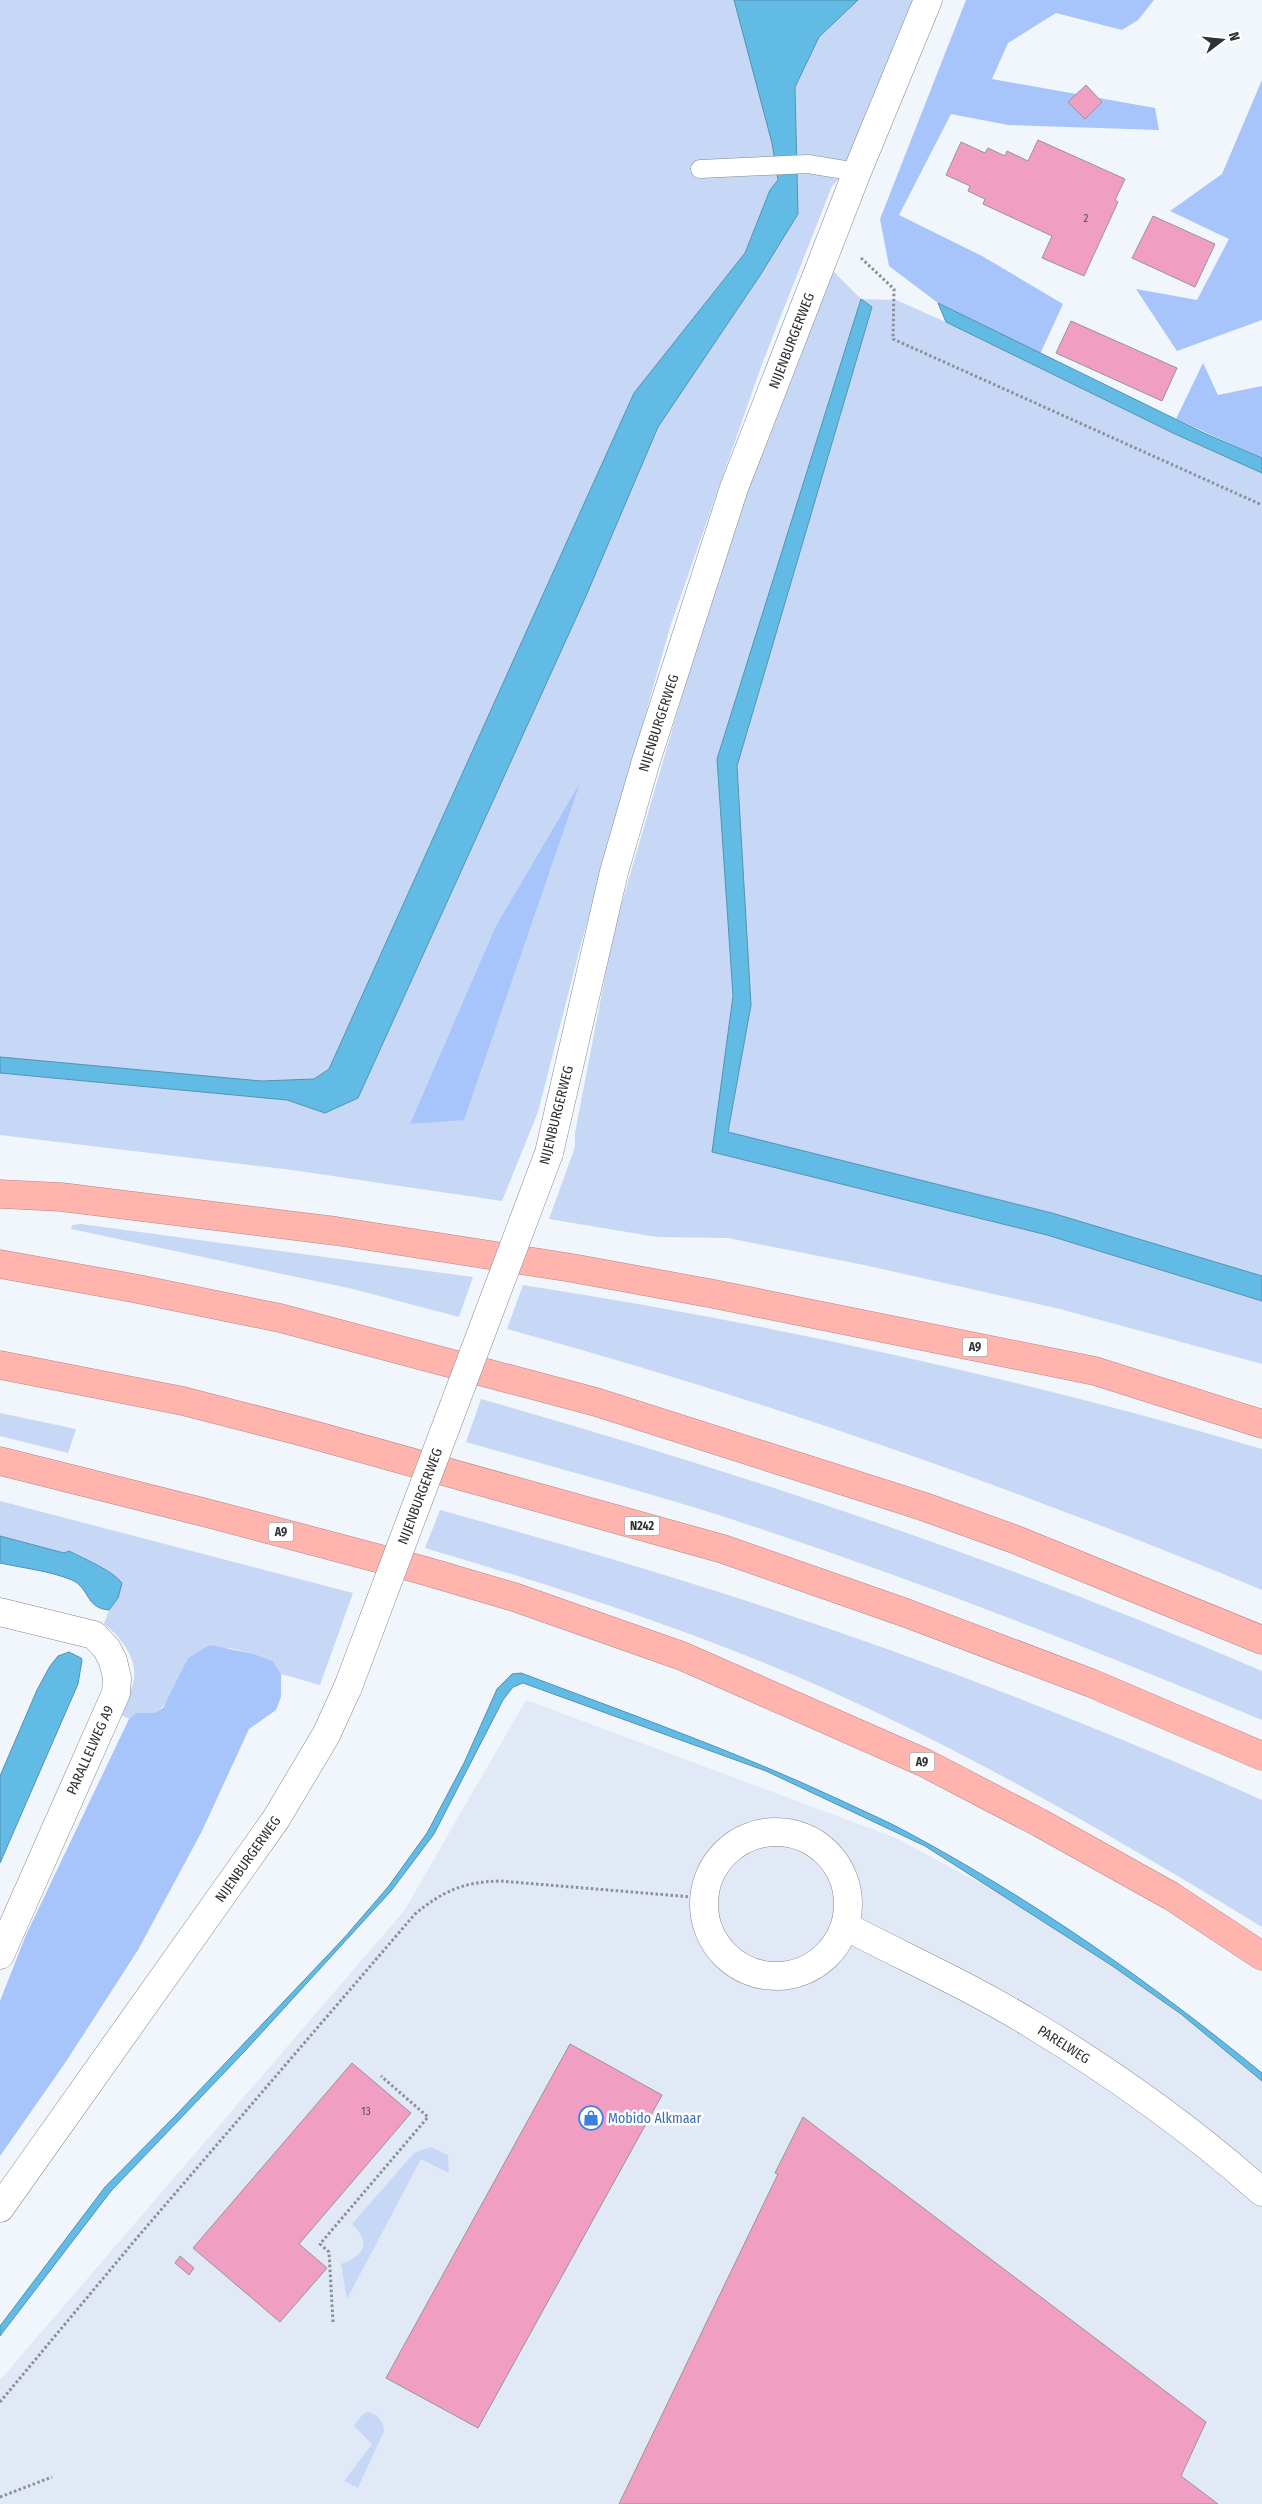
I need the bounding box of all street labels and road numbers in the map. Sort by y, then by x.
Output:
street label: NIJENBURGERWEG [765,290,818,391]
street label: NIJENBURGERWEG [635,672,682,774]
street label: NIJENBURGERWEG [536,1064,577,1166]
road number: A9 [962,1338,988,1356]
street label: NIJENBURGERWEG [394,1446,446,1547]
road number: N242 [624,1516,660,1535]
road number: A9 [268,1522,294,1541]
street label: PARALLELWEG A9 [63,1703,118,1797]
road number: A9 [910,1752,934,1771]
street label: NIJENBURGERWEG [212,1813,284,1906]
street label: PARELWEG [1034,2022,1093,2068]

